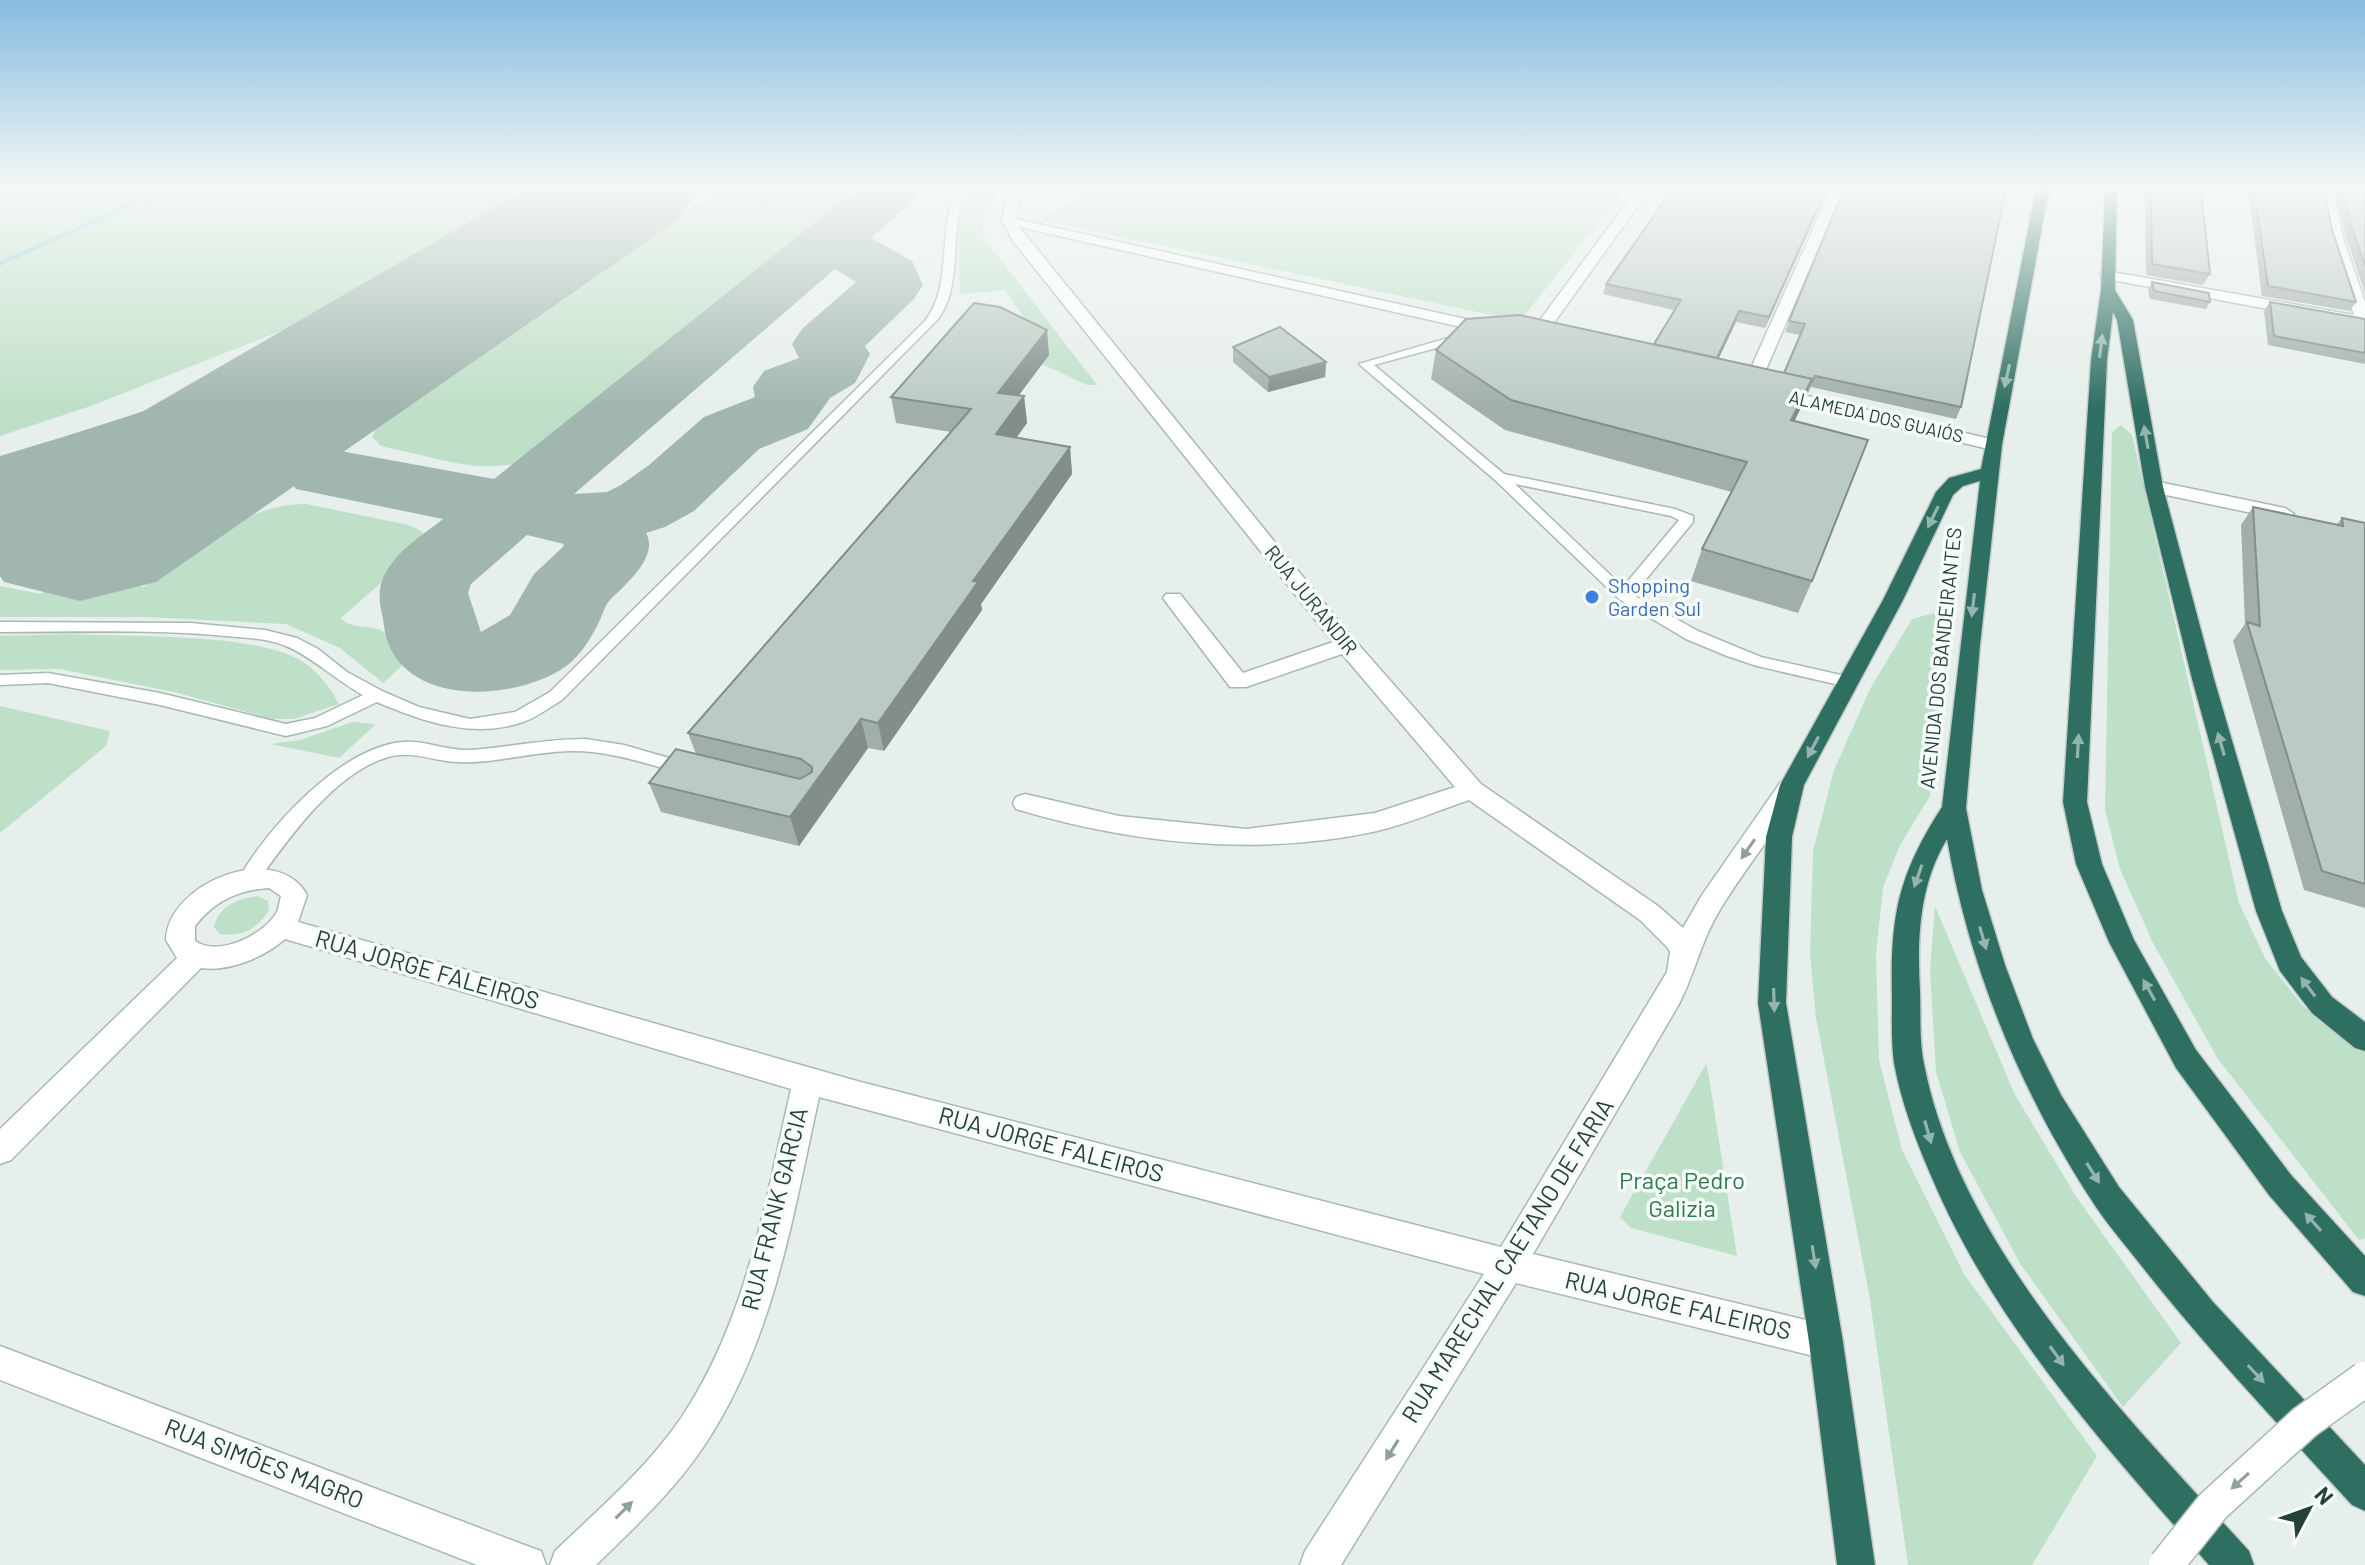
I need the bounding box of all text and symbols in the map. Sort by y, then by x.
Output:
one-way arrow [2095,333,2108,358]
one-way arrow [2000,364,2013,389]
street label: ALAMEDA DOS GUAIÓS [1787,385,1965,447]
one-way arrow [2139,424,2151,449]
one-way arrow [1926,505,1940,529]
street label: AVENIDA DOS BANDEIRANTES [1914,526,1966,790]
street label: RUA JURANDIR [1260,540,1363,659]
place label: Shopping Garden Sul [1608,573,1701,620]
marker: Shopping Garden Sul [1583,588,1601,606]
one-way arrow [1967,593,1980,618]
one-way arrow [2214,731,2227,755]
one-way arrow [2072,733,2085,758]
one-way arrow [1806,736,1819,759]
one-way arrow [1741,838,1756,859]
one-way arrow [1911,865,1923,889]
street label: RUA JORGE FALEIROS [312,923,543,1014]
one-way arrow [1977,927,1990,951]
one-way arrow [2301,976,2316,997]
one-way arrow [2142,979,2155,1002]
one-way arrow [1767,988,1780,1013]
street label: RUA MARECHAL CAETANO DE FARIA [1395,1093,1619,1428]
street label: RUA JORGE FALEIROS [936,1100,1167,1188]
street label: RUA FRANK GARCIA [734,1104,813,1313]
one-way arrow [1922,1120,1934,1145]
one-way arrow [2085,1162,2099,1184]
park label: Praça Pedro Galizia [1619,1165,1745,1222]
one-way arrow [2305,1212,2323,1231]
one-way arrow [1808,1245,1821,1270]
street label: RUA JORGE FALEIROS [1562,1264,1794,1345]
one-way arrow [2049,1346,2064,1367]
one-way arrow [2247,1365,2265,1384]
street label: RUA SIMÕES MAGRO [161,1411,368,1514]
one-way arrow [1385,1439,1399,1461]
north arrow [2269,1469,2349,1549]
one-way arrow [2231,1472,2250,1490]
text: N [2310,1481,2339,1509]
one-way arrow [614,1501,633,1520]

